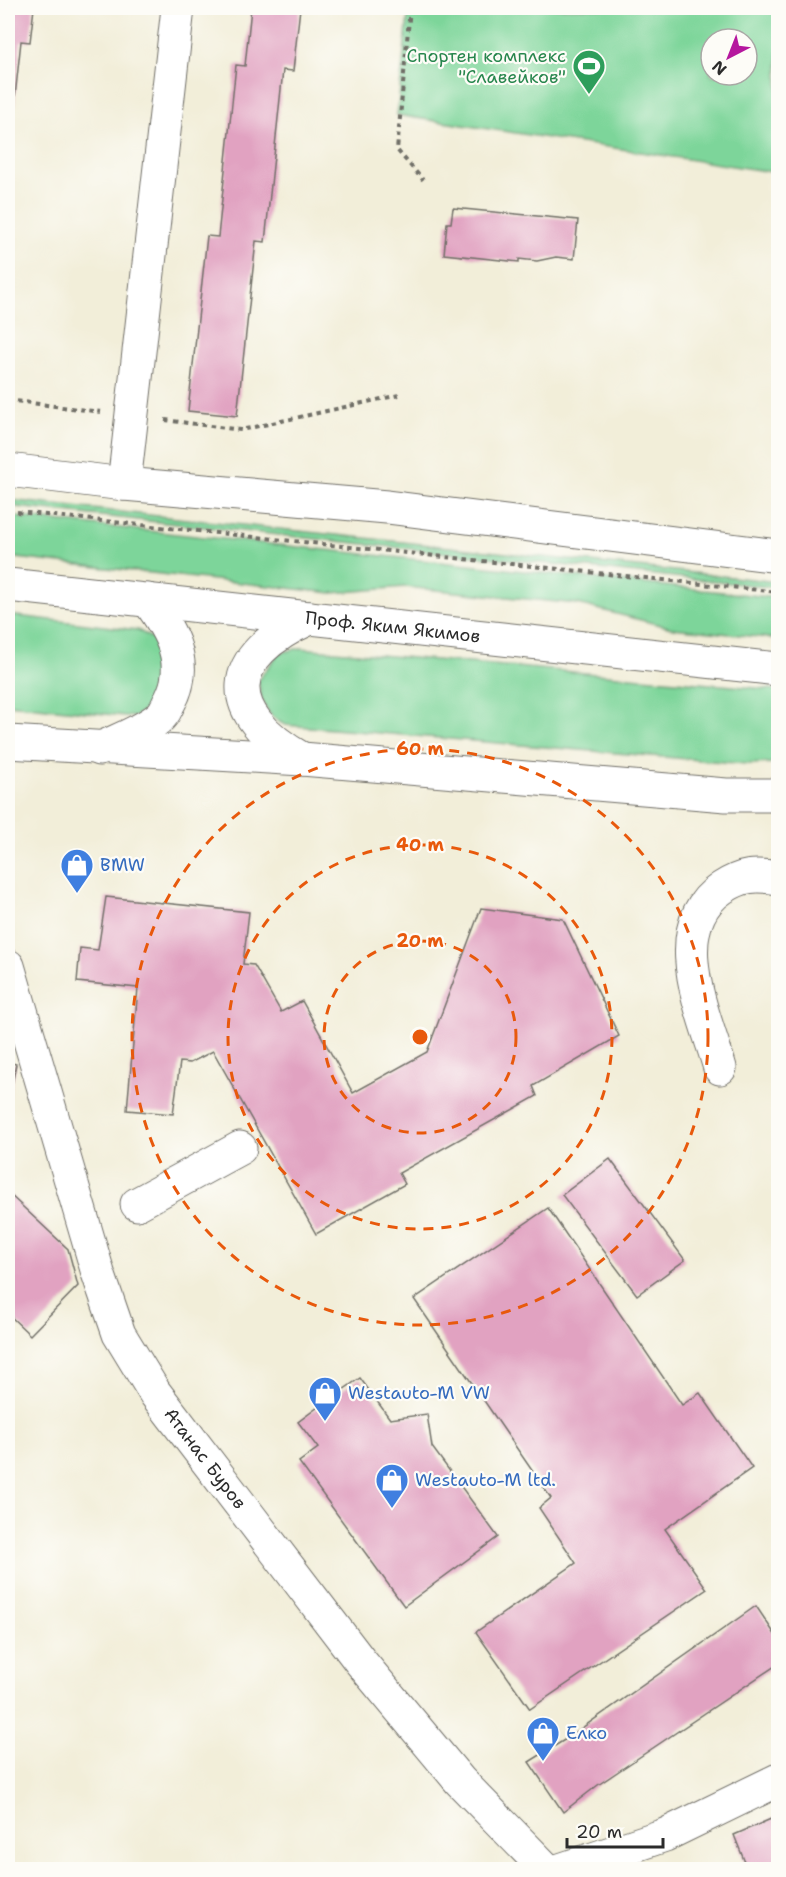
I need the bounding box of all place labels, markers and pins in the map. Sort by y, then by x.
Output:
place label: Спортен комплекс "Славейков" [407,44,566,89]
sports icon: Спортен комплекс "Славейков" [571,48,607,95]
shop icon: BMW [59,847,95,894]
place label: BMW [100,853,145,877]
centre of rings [410,1027,430,1047]
shop icon: Westauto-M VW [307,1375,343,1422]
place label: Westauto-M VW [348,1381,490,1405]
shop icon: Westauto-M ltd. [374,1462,410,1509]
place label: Westauto-M ltd. [415,1468,556,1492]
shop icon: Елко [525,1715,561,1762]
place label: Елко [566,1721,607,1745]

